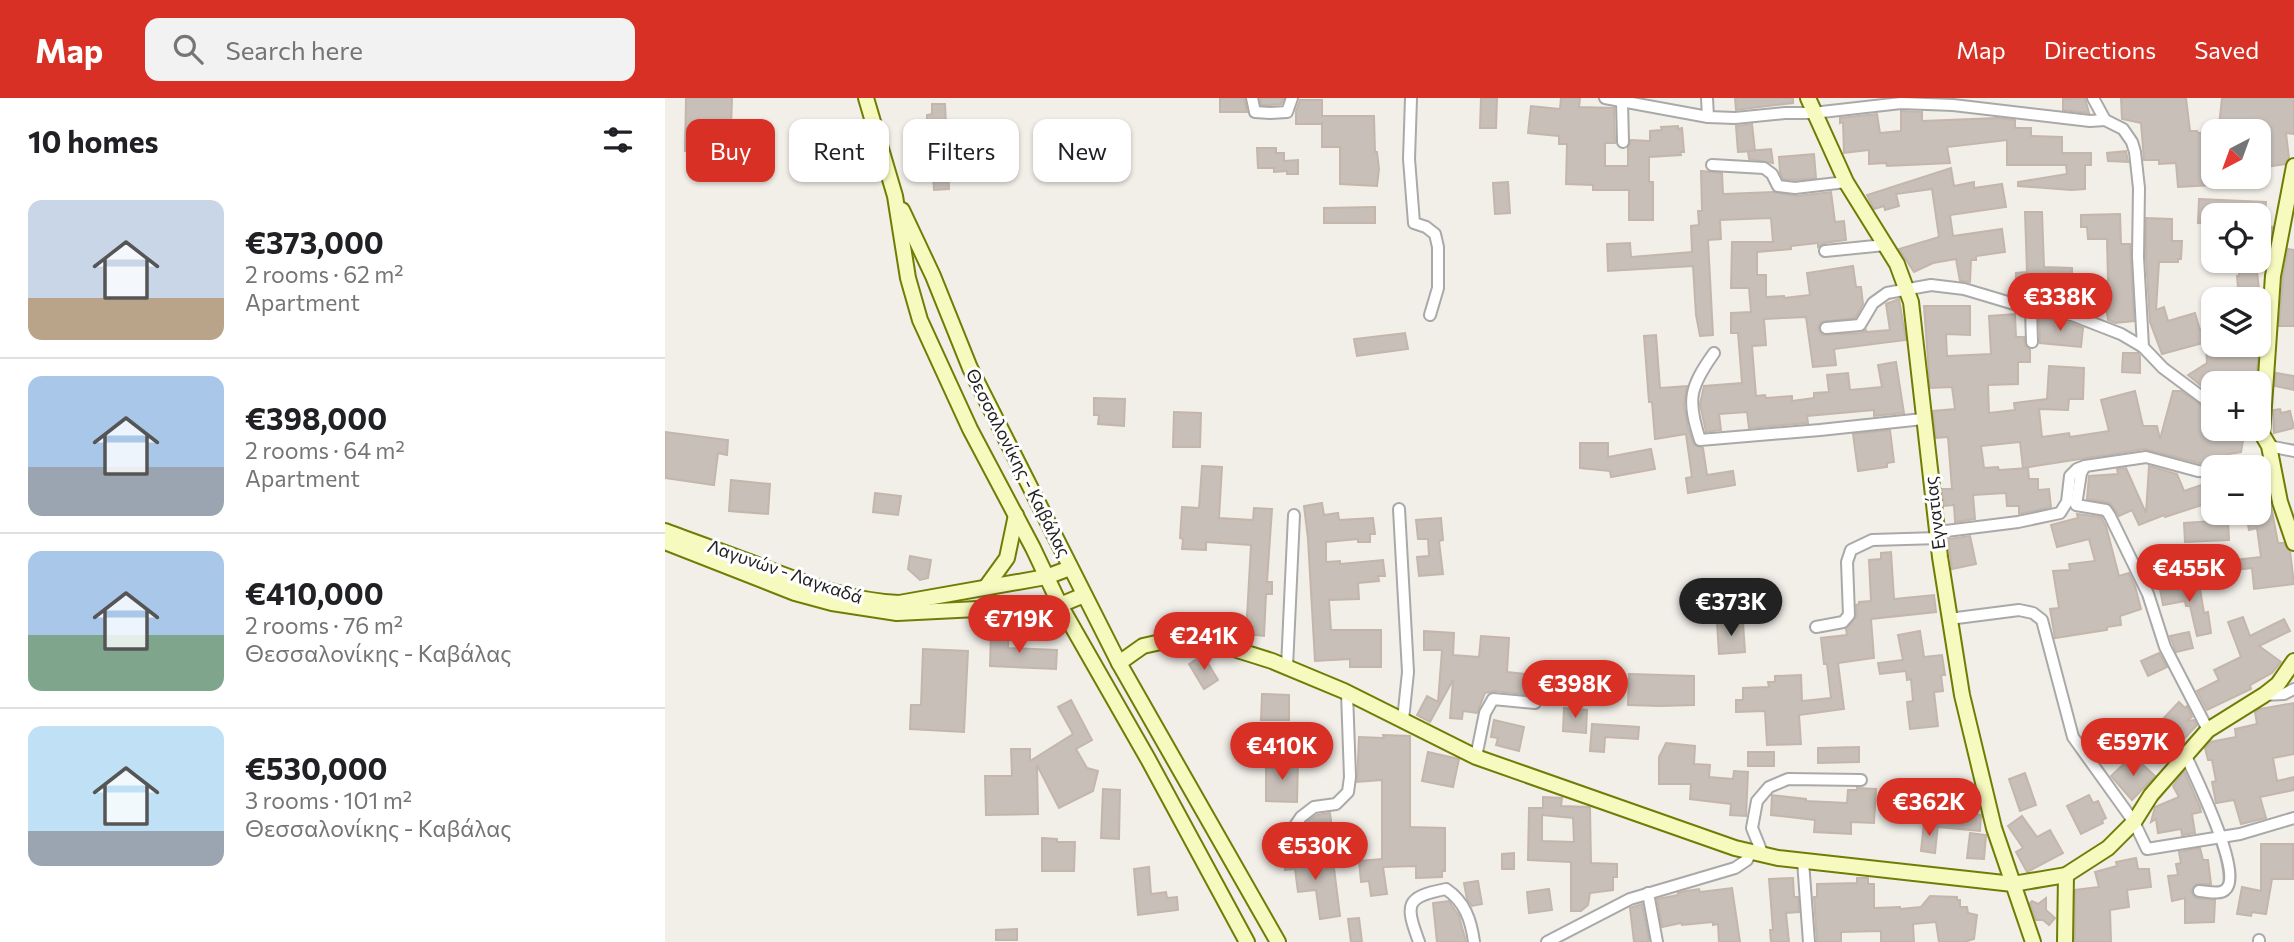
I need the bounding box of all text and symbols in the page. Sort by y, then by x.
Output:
search box [145,18,635,81]
text: Map [35,29,103,70]
icon: search [169,30,207,68]
text: Search here [225,34,363,65]
text: Map [1956,35,2006,64]
text: Directions [2044,35,2156,64]
text: Saved [2194,35,2259,64]
chip: Buy [686,119,775,182]
chip: Rent [789,119,889,182]
chip: Filters [903,119,1019,182]
chip: New [1033,119,1131,182]
north arrow [2201,119,2271,189]
map controls [2201,119,2271,525]
icon: filters [599,121,637,159]
text: 10 homes [28,122,158,159]
button: locate [2201,203,2271,273]
text: €373,000 [245,223,384,260]
icon: home [84,228,168,312]
text: 2 rooms · 62 m² [245,260,404,288]
pin: €338K [2011,274,2109,333]
text: €338K [2023,282,2097,310]
button: layers [2201,287,2271,357]
text: Apartment [245,288,360,316]
street label: Θεσσαλονίκης - Καβάλας [962,365,1076,561]
button: + [2201,371,2271,441]
text: €398,000 [245,399,387,436]
icon: home [84,404,168,488]
text: 2 rooms · 64 m² [245,436,405,464]
button: − [2201,455,2271,525]
text: Apartment [245,464,360,492]
street label: Εγνατίας [1919,475,1949,551]
street label: Λαγυνών - Λαγκαδά [705,534,866,608]
pin: €455K [2140,545,2238,604]
text: €455K [2152,553,2226,581]
text: €410,000 [245,574,384,611]
pin: €373K [1682,578,1780,638]
icon: home [84,579,168,663]
text: €373K [1695,587,1767,615]
pin: €719K [970,596,1068,655]
text: €719K [984,604,1054,632]
text: 2 rooms · 76 m² [245,611,403,639]
pin: €241K [1155,612,1253,672]
text: €241K [1170,621,1238,649]
text: Θεσσαλονίκης - Καβάλας [245,639,512,667]
pin: €398K [1526,660,1624,720]
text: €398K [1538,669,1612,697]
pin: €597K [2084,718,2182,778]
pin: €410K [1233,722,1331,782]
text: €597K [2097,727,2169,755]
text: €410K [1246,731,1318,759]
text: €530,000 [245,749,388,786]
icon: home [84,754,168,838]
pin: €362K [1880,778,1978,838]
text: 3 rooms · 101 m² [245,786,412,814]
text: €362K [1893,787,1965,815]
text: Θεσσαλονίκης - Καβάλας [245,814,512,842]
pin: €530K [1266,822,1364,882]
text: €530K [1278,831,1352,859]

